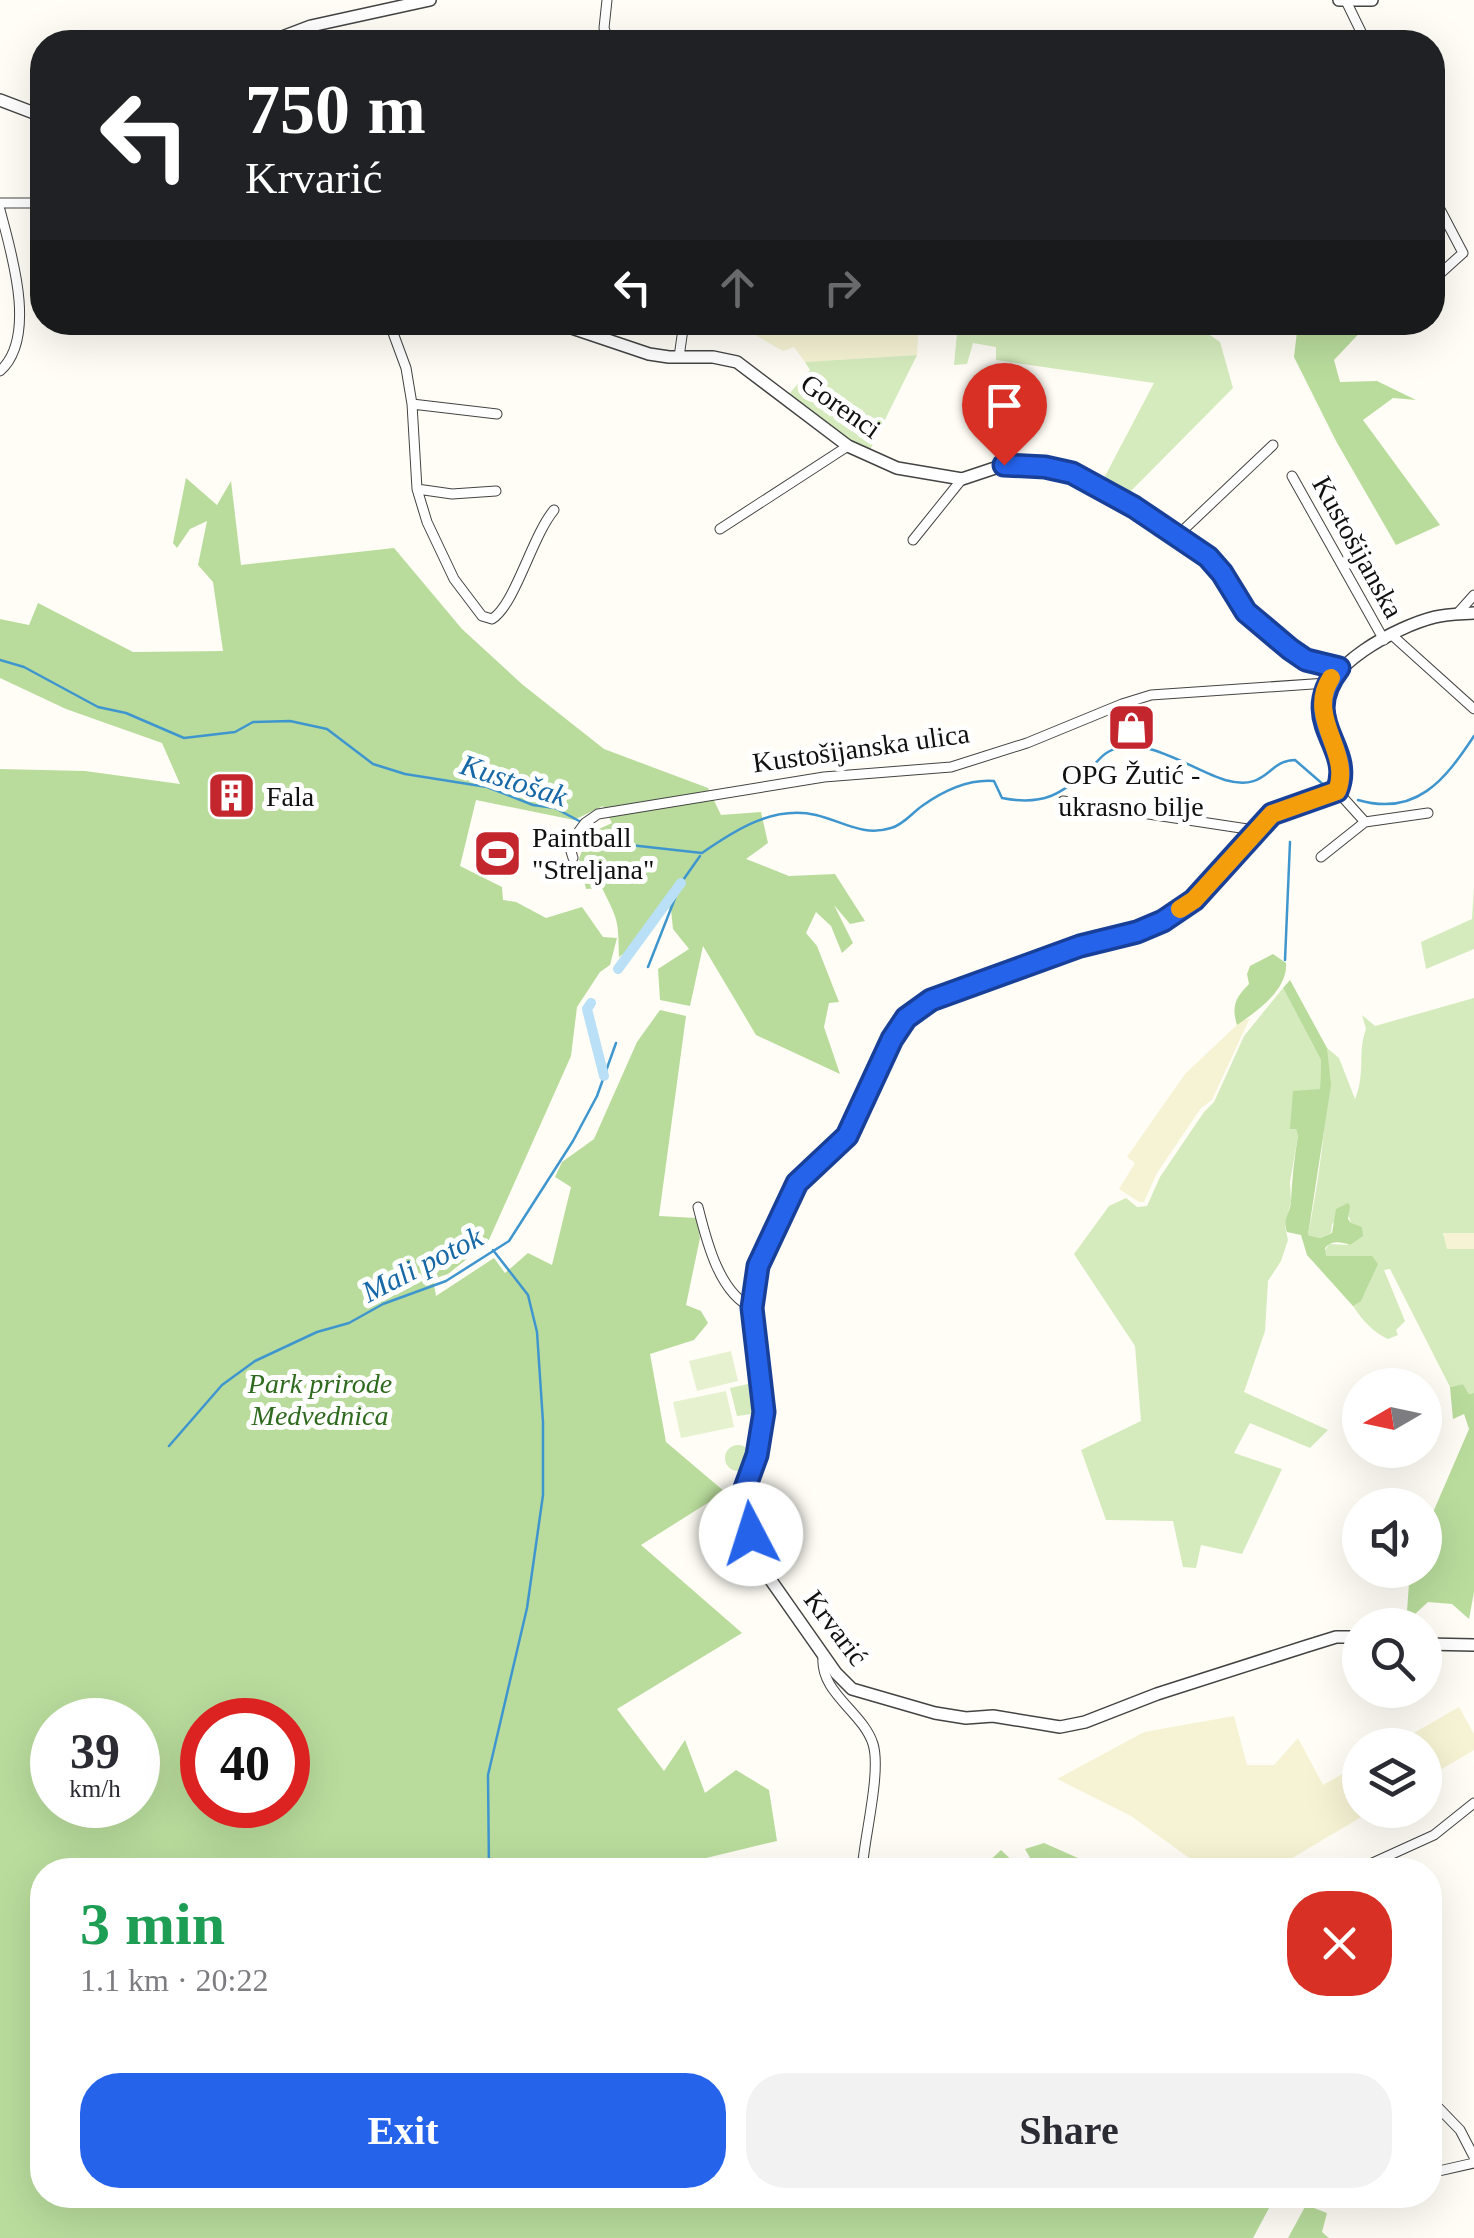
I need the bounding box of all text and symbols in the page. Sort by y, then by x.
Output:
icon: left [80,70,210,200]
text: 750 m [245,71,426,148]
text: Krvarić [245,153,382,203]
icon: left [605,260,660,315]
icon: ahead [710,260,765,315]
icon: right [815,260,870,315]
pin [962,363,1047,466]
street label: Gorenci [795,367,887,445]
icon: arrive [977,378,1032,433]
street label: Kustošijanska [1306,471,1410,624]
shop icon: OPG Žutić - ukrasno bilje [1105,701,1157,753]
street label: Kustošijanska ulica [751,717,972,779]
water label: Kustošak [456,747,572,813]
place label: OPG Žutić - ukrasno bilje [1058,759,1204,822]
building icon: Fala [205,770,257,822]
place label: Fala [266,781,315,812]
place label: Paintball "Streljana" [532,822,654,885]
sports icon: Paintball "Streljana" [471,827,523,879]
water label: Mali potok [355,1219,488,1309]
park label: Park prirode Medvednica [247,1368,392,1431]
north arrow [1342,1368,1442,1468]
map controls [1342,1368,1442,1828]
position arrow [699,1482,803,1586]
button: sound [1342,1488,1442,1588]
street label: Krvarić [798,1585,874,1671]
button: search [1342,1608,1442,1708]
speed limit sign: 40 [180,1698,310,1828]
text: 39 [70,1723,120,1779]
button: layers [1342,1728,1442,1828]
text: km/h [69,1775,121,1802]
text: 3 min [80,1891,225,1957]
button: close [1287,1891,1392,1996]
text: 1.1 km · 20:22 [80,1962,268,1998]
button: Exit [80,2073,726,2188]
button: Share [746,2073,1392,2188]

